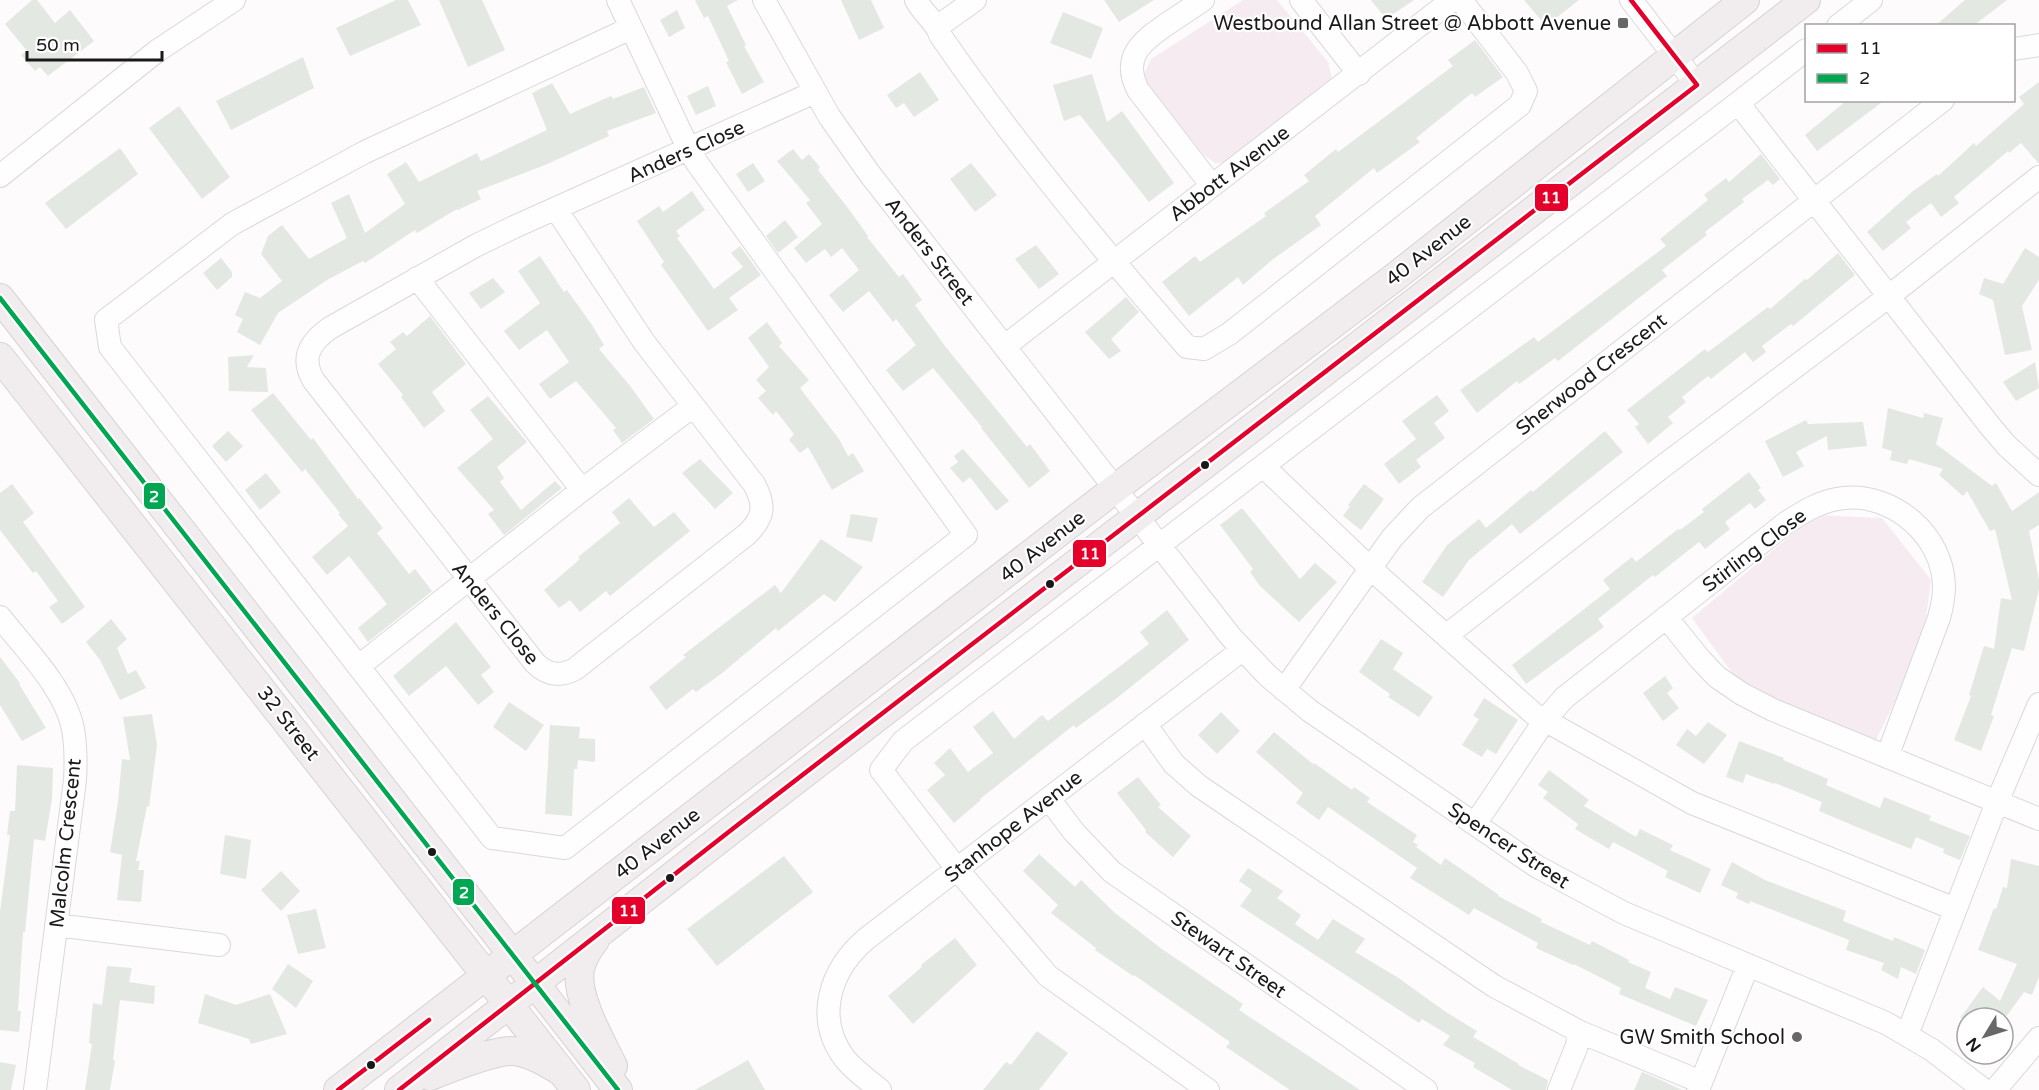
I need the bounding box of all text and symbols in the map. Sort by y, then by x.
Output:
place label: Westbound Allan Street @ Abbott Avenue [1213,12,1611,36]
marker: Westbound Allan Street @ Abbott Avenue [1616,16,1630,30]
scale bar [27,24,162,62]
legend [1805,24,2015,102]
text: 50 m [36,34,80,56]
text: 11 [1859,37,1882,59]
text: 2 [1859,67,1870,89]
street label: Anders Close [624,115,749,188]
street label: Abbott Avenue [1165,121,1294,227]
line badge: 11 [1534,183,1569,212]
text: 11 [1541,188,1561,208]
street label: Anders Street [880,193,979,311]
street label: 40 Avenue [1381,210,1476,292]
street label: Sherwood Crescent [1511,308,1672,441]
unlabelled marker [1199,459,1211,471]
line badge: 2 [143,482,166,510]
text: 2 [149,487,159,507]
street label: Stirling Close [1698,504,1811,598]
street label: 40 Avenue [995,506,1090,588]
line badge: 11 [1072,539,1107,568]
text: 11 [1080,544,1100,564]
street label: Anders Close [446,557,544,670]
unlabelled marker [1044,578,1056,590]
street label: 32 Street [252,682,325,766]
street label: Malcolm Crescent [45,757,87,929]
street label: Stanhope Avenue [940,766,1087,888]
street label: Spencer Street [1443,798,1574,894]
street label: 40 Avenue [610,803,705,885]
unlabelled marker [426,846,438,858]
unlabelled marker [664,872,676,884]
line badge: 2 [452,878,475,906]
text: 2 [459,883,469,903]
line badge: 11 [611,896,646,925]
text: 11 [619,901,639,921]
street label: Stewart Street [1166,906,1291,1004]
north arrow [1955,1006,2015,1066]
place label: GW Smith School [1619,1026,1785,1050]
marker: GW Smith School [1790,1030,1804,1044]
text: N [1962,1033,1986,1056]
unlabelled marker [365,1059,377,1071]

